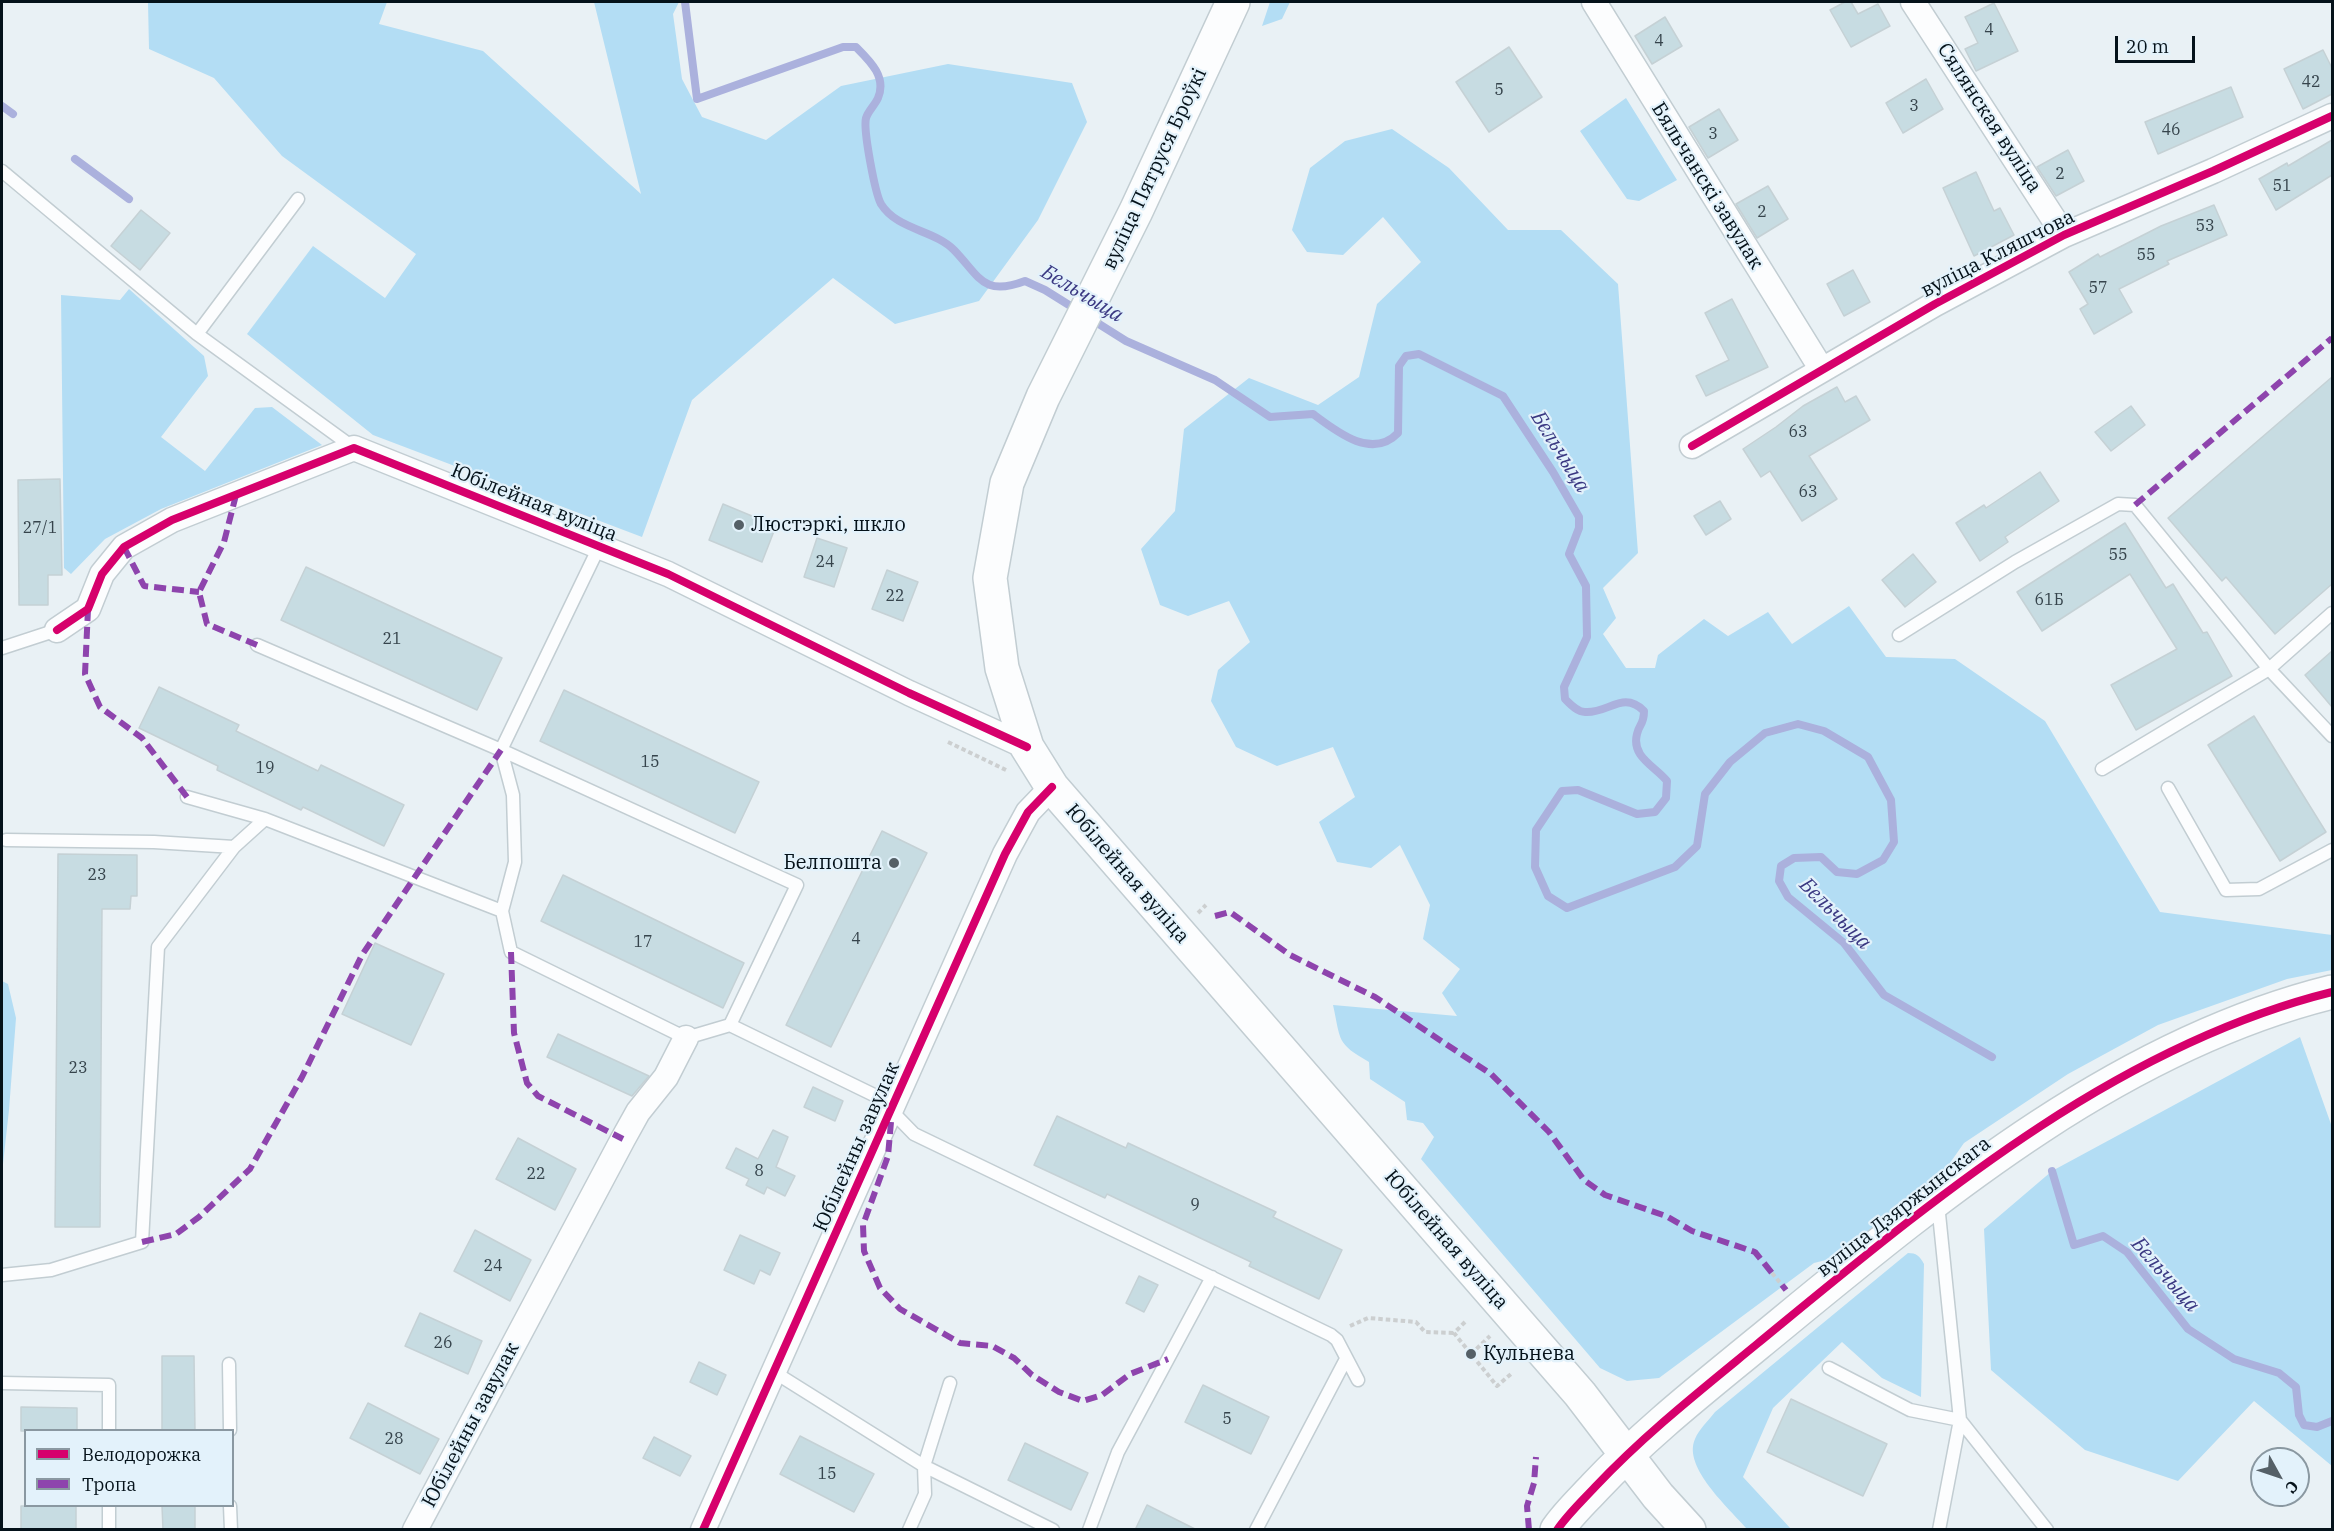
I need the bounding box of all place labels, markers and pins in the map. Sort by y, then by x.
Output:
place label: Люстэркі, шкло [751,513,906,537]
marker: Люстэркі, шкло [732,518,746,532]
place label: Белпошта [783,851,882,875]
marker: Белпошта [887,856,901,870]
place label: Кульнева [1483,1342,1575,1366]
marker: Кульнева [1464,1347,1478,1361]

